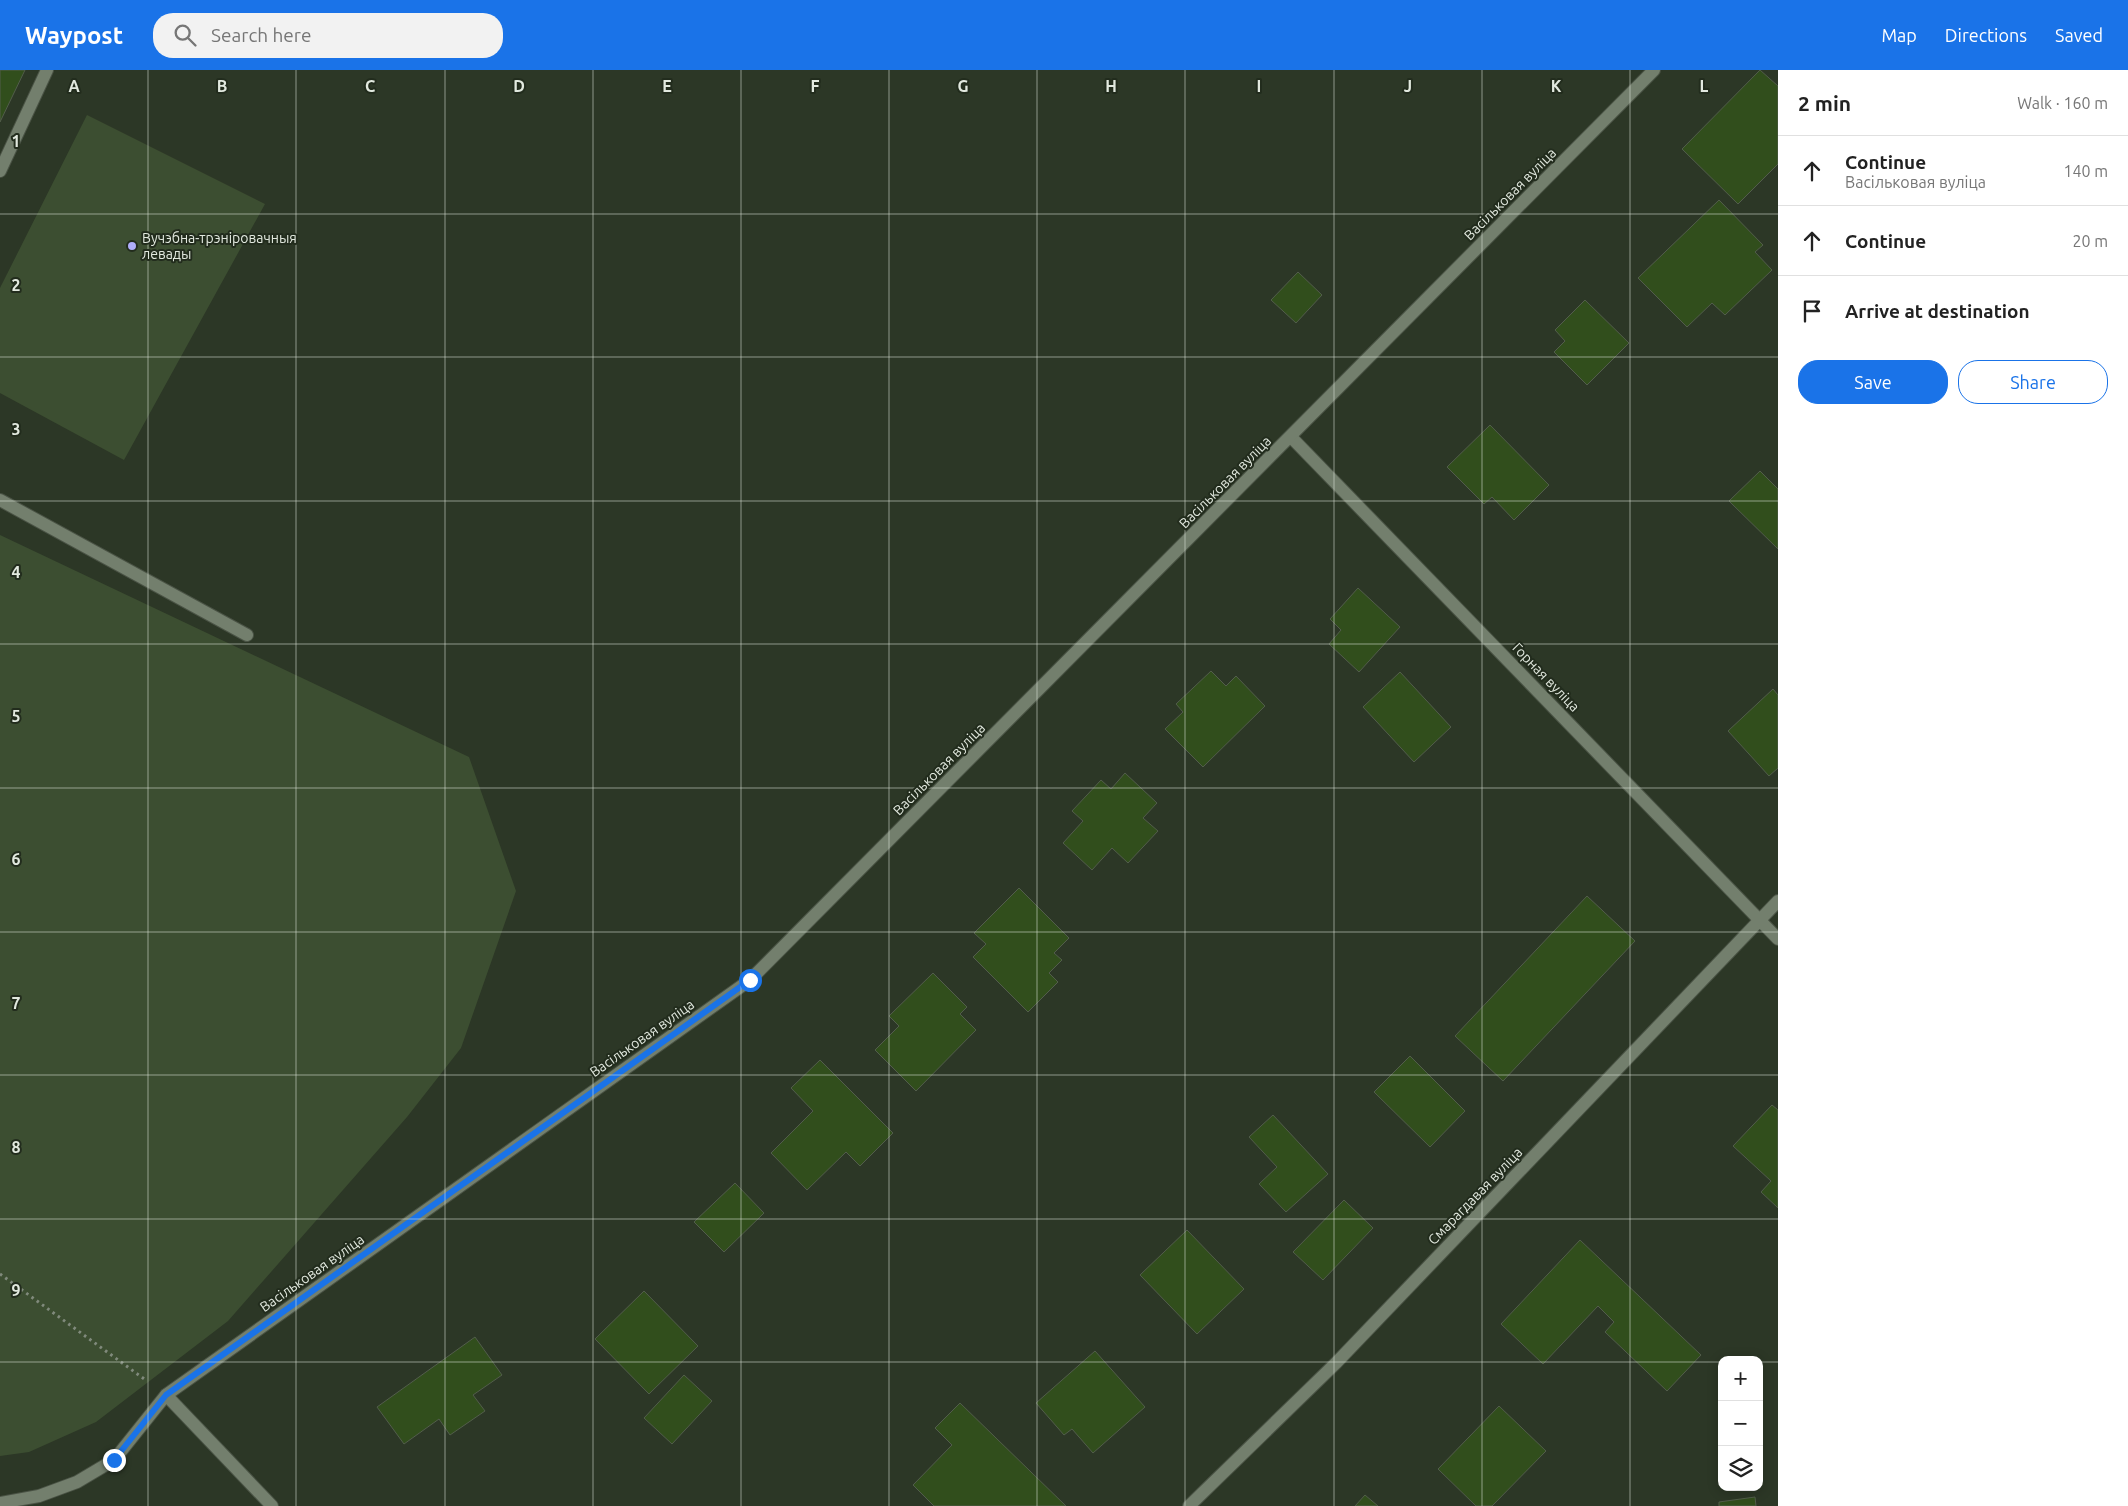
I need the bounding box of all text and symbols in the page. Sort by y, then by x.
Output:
search box [153,13,503,58]
icon: search [171,21,199,49]
text: Waypost [25,22,123,49]
text: Search here [211,24,311,46]
text: Map [1881,25,1917,45]
text: Directions [1945,25,2027,45]
text: Saved [2055,25,2103,45]
text: A [68,77,80,95]
text: B [217,77,227,95]
text: C [365,77,375,95]
text: D [513,77,525,95]
text: E [662,77,672,95]
text: F [811,77,820,95]
text: G [957,77,969,95]
text: H [1105,77,1117,95]
text: I [1257,77,1261,95]
text: J [1404,77,1412,95]
text: K [1551,77,1562,95]
text: L [1700,77,1709,95]
text: 2 min [1798,91,1851,115]
text: Walk · 160 m [2017,94,2108,112]
text: 1 [11,132,21,150]
street label: Васільковая вуліца [1461,145,1559,243]
text: Continue [1845,151,1926,173]
icon: ahead [1798,157,1826,185]
text: 140 m [2063,162,2108,180]
text: Васільковая вуліца [1845,173,1986,191]
icon: ahead [1798,227,1826,255]
place label: Вучэбна-трэніровачныя левады [142,230,297,262]
text: Continue [1845,230,1926,252]
text: 20 m [2072,232,2108,250]
marker: Вучэбна-трэніровачныя левады [126,240,138,252]
text: 2 [11,276,21,294]
icon: arrive [1798,297,1826,325]
text: Arrive at destination [1845,300,2030,322]
button: Save [1798,360,1948,404]
button: Share [1958,360,2108,404]
text: 3 [11,420,21,438]
street label: Васільковая вуліца [1176,433,1274,531]
text: 4 [11,563,21,581]
street label: Горная вуліца [1509,639,1583,715]
text: 5 [11,707,21,725]
street label: Васільковая вуліца [890,720,988,818]
text: 6 [11,850,21,868]
route start [739,969,762,992]
text: 7 [11,994,21,1012]
street label: Васільковая вуліца [587,996,697,1080]
text: 8 [11,1138,21,1156]
street label: Смарагдавая вуліца [1425,1144,1525,1248]
street label: Васільковая вуліца [257,1231,367,1315]
text: 9 [11,1281,21,1299]
map controls [1718,1356,1763,1491]
button: + [1718,1356,1763,1401]
button: − [1718,1401,1763,1446]
button: layers [1718,1446,1763,1491]
route end [103,1449,126,1472]

